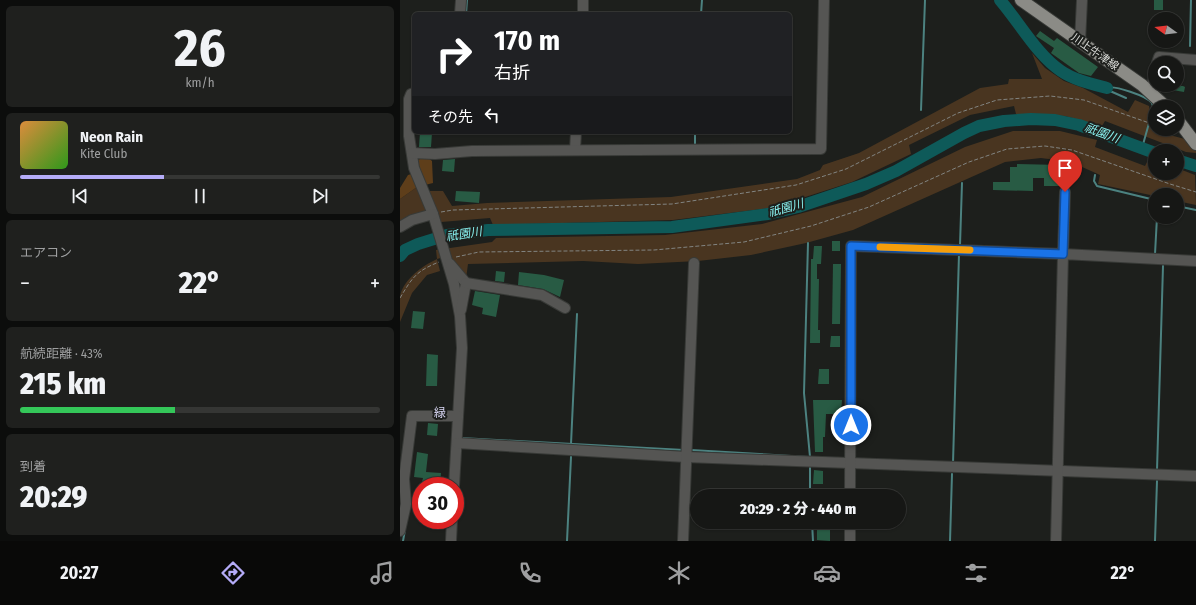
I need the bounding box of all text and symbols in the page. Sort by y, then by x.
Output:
north arrow [1148,12,1184,48]
map controls [1148,12,1184,224]
text: 26 [174,17,226,80]
text: 170 m [494,24,560,57]
icon: right [428,28,480,80]
street label: 川上牛津線 [1069,31,1121,73]
button: search [1148,56,1184,92]
text: 右折 [494,62,530,84]
text: km/h [186,75,215,90]
button: layers [1148,100,1184,136]
icon: left [481,104,503,126]
text: その先 [428,108,473,126]
water label: 祇園川 [1083,120,1123,146]
text: Neon Rain [80,128,143,146]
button: + [1148,144,1184,180]
text: Kite Club [80,146,127,161]
pin [1048,151,1082,192]
icon: arrive [1054,157,1076,179]
icon: previous [69,185,91,207]
icon: pause [189,185,211,207]
icon: next [309,185,331,207]
button: − [1148,188,1184,224]
water label: 祇園川 [767,196,807,220]
water label: 祇園川 [445,224,485,244]
text: エアコン [20,245,72,260]
text: 22° [179,265,221,301]
text: − [20,270,30,297]
text: + [370,270,380,297]
text: 航続距離 · 43% [20,346,103,361]
text: 215 km [20,366,106,402]
position arrow [830,404,872,446]
district label: 緑 [434,406,446,420]
text: 到着 [20,459,46,474]
speed limit sign: 30 [412,477,464,529]
text: 20:29 [20,479,87,515]
text: 20:29 · 2 分 · 440 m [740,500,856,518]
icon: directions [219,559,247,587]
icon: music [368,559,396,587]
icon: phone [516,559,544,587]
icon: climate [665,559,693,587]
icon: car [813,559,841,587]
icon: filters [962,559,990,587]
text: 20:27 [60,562,98,584]
text: 22° [1111,562,1136,584]

